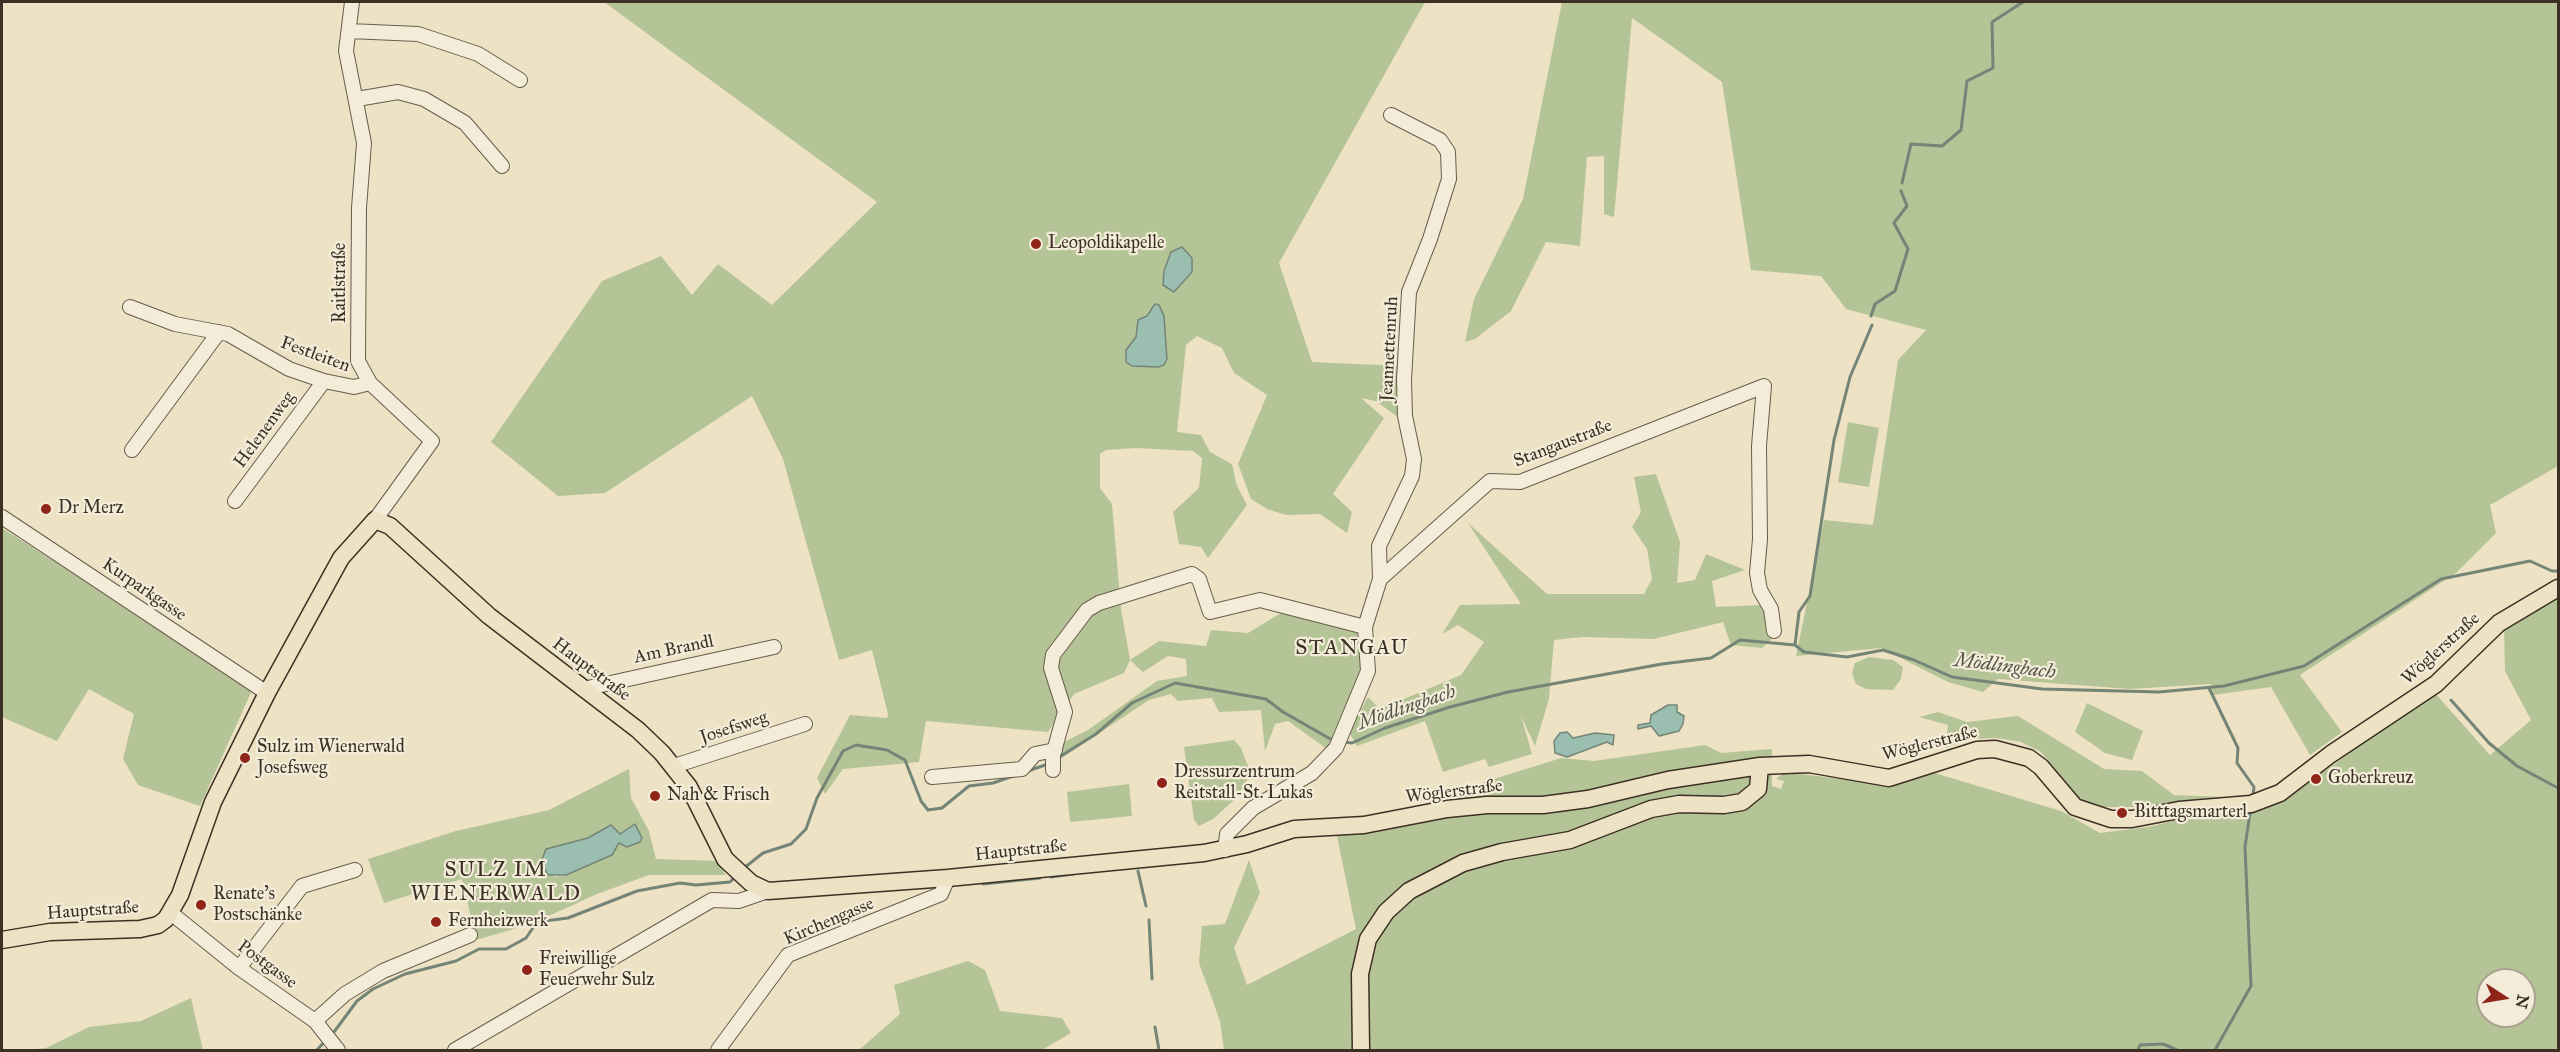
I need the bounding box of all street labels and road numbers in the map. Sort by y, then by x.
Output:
street label: Raitlstraße [330,243,352,323]
street label: Jeannettenruh [1376,296,1404,402]
street label: Festleiten [277,332,353,378]
street label: Helenenweg [230,387,300,473]
street label: Stangaustraße [1511,415,1615,473]
street label: Kurparkgasse [98,554,190,626]
street label: Wöglerstraße [2398,608,2484,690]
street label: Am Brandl [632,631,716,669]
street label: Hauptstraße [548,634,634,706]
street label: Josefsweg [697,707,771,749]
street label: Wöglerstraße [1880,722,1980,766]
street label: Wöglerstraße [1404,775,1504,809]
street label: Hauptstraße [974,835,1068,867]
street label: Kirchengasse [781,893,877,951]
street label: Hauptstraße [46,897,140,925]
street label: Postgasse [233,936,301,994]

